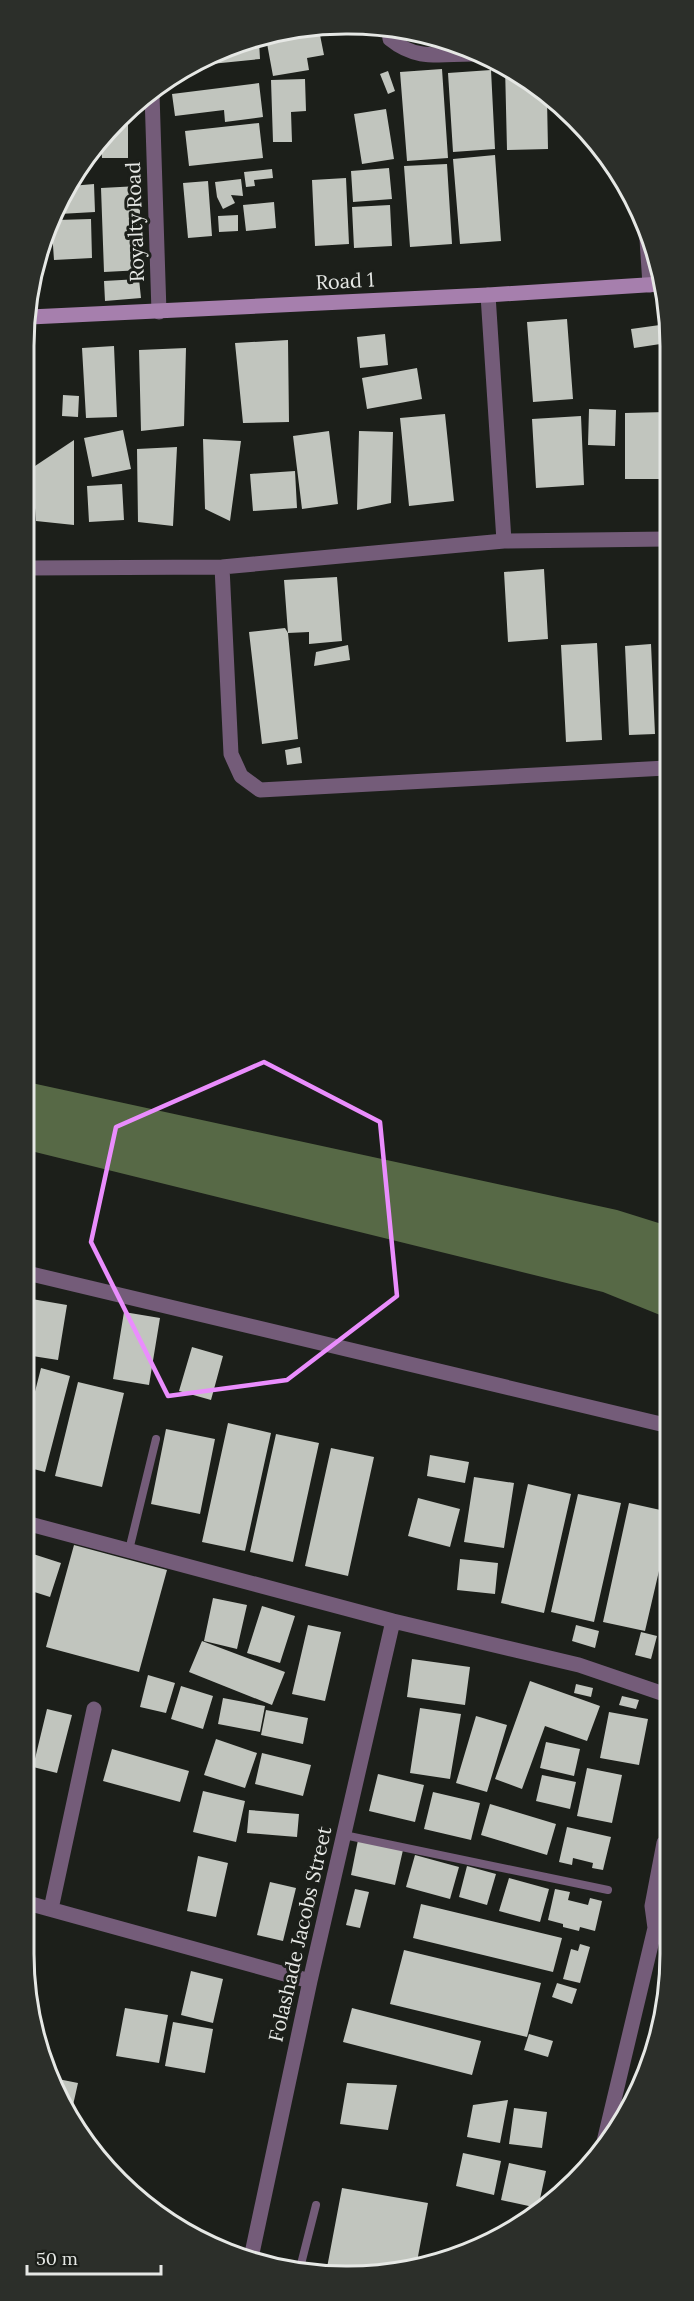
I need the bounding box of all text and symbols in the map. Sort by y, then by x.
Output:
street label: Royalty Road [120,161,149,283]
street label: Road 1 [315,266,375,295]
street label: Folashade Jacobs Street [263,1823,337,2044]
scale bar [27,2238,160,2276]
text: 50 m [36,2247,78,2270]

